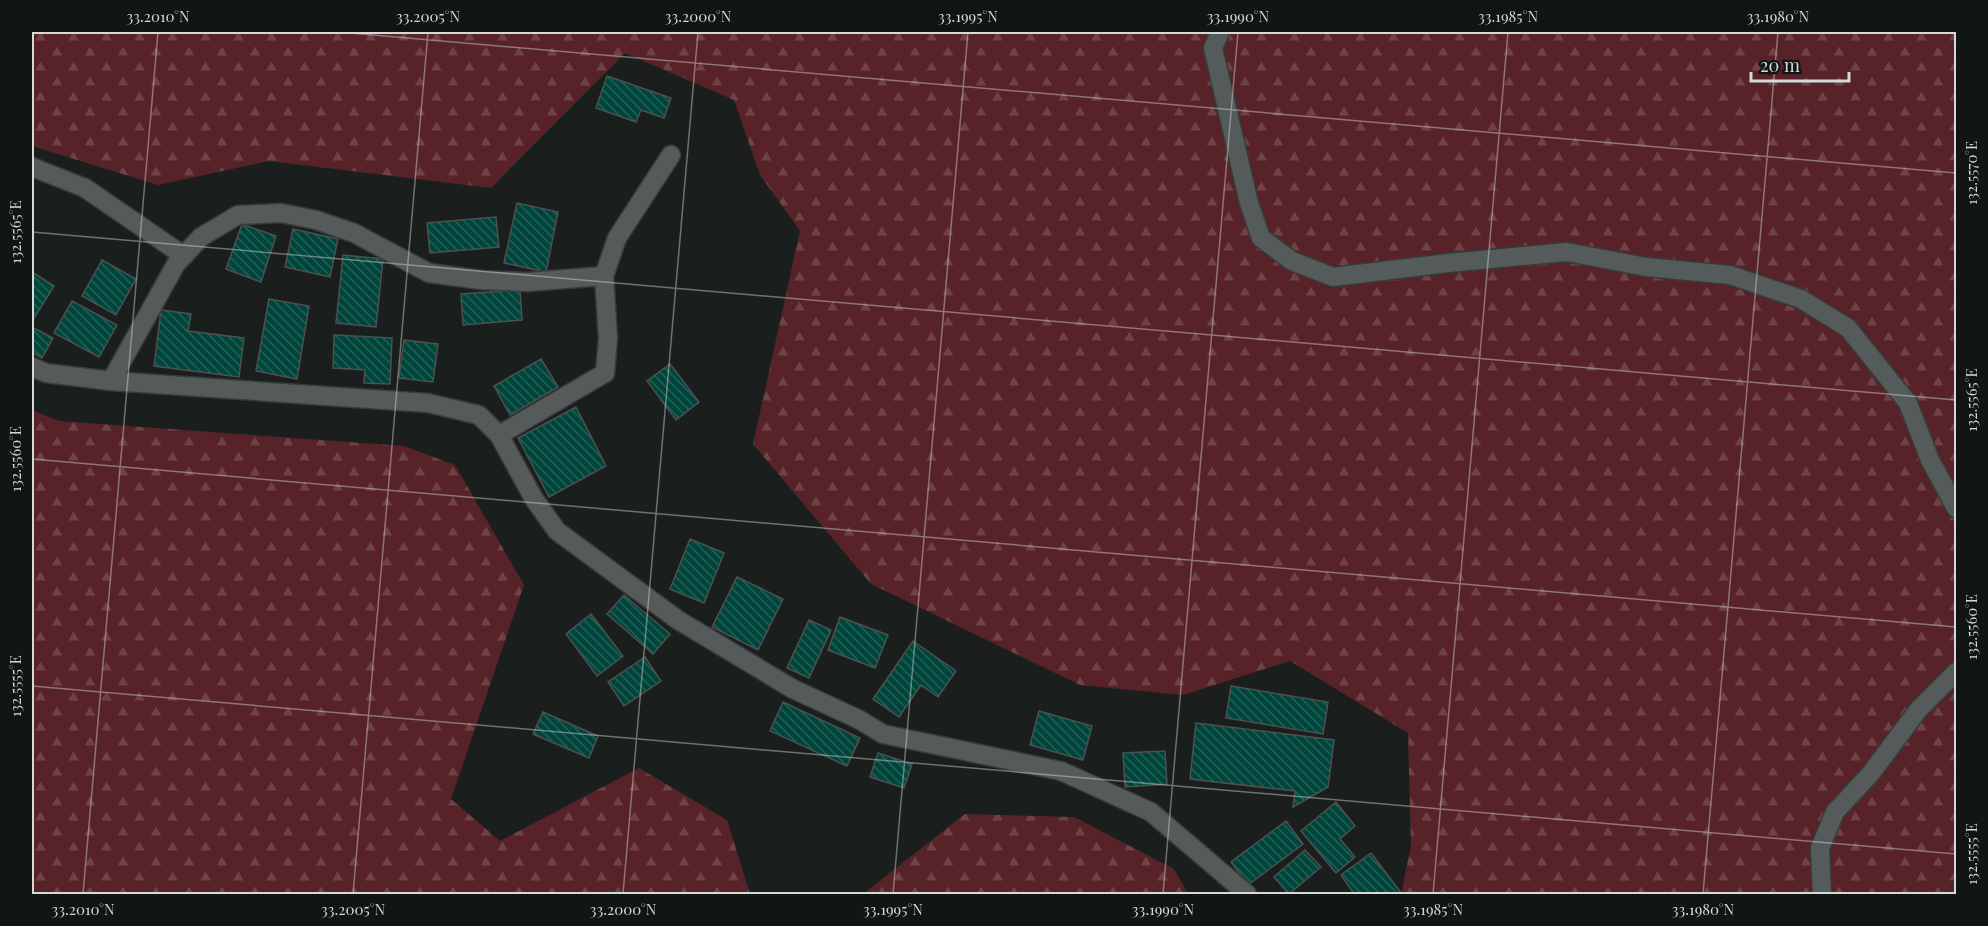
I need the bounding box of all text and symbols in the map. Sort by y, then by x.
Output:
text: 33.2010°N [126,6,190,26]
text: 33.2005°N [396,6,460,26]
text: 33.2000°N [665,6,732,26]
text: 33.1995°N [938,6,998,26]
text: 33.1990°N [1207,6,1270,26]
text: 33.1985°N [1478,6,1538,26]
text: 33.1980°N [1747,6,1810,26]
scale bar [1751,45,1848,83]
text: 20 m [1760,53,1800,77]
text: 132.5570°E [1961,141,1981,205]
text: 132.5565°E [5,200,25,264]
text: 132.5565°E [1961,368,1981,432]
text: 132.5560°E [5,426,25,492]
text: 132.5560°E [1961,594,1981,660]
text: 132.5555°E [5,655,25,717]
text: 132.5555°E [1961,823,1981,885]
text: 33.2010°N [51,899,115,919]
text: 33.2005°N [321,899,385,919]
text: 33.2000°N [590,899,657,919]
text: 33.1995°N [863,899,923,919]
text: 33.1990°N [1132,899,1195,919]
text: 33.1985°N [1403,899,1463,919]
text: 33.1980°N [1672,899,1735,919]

